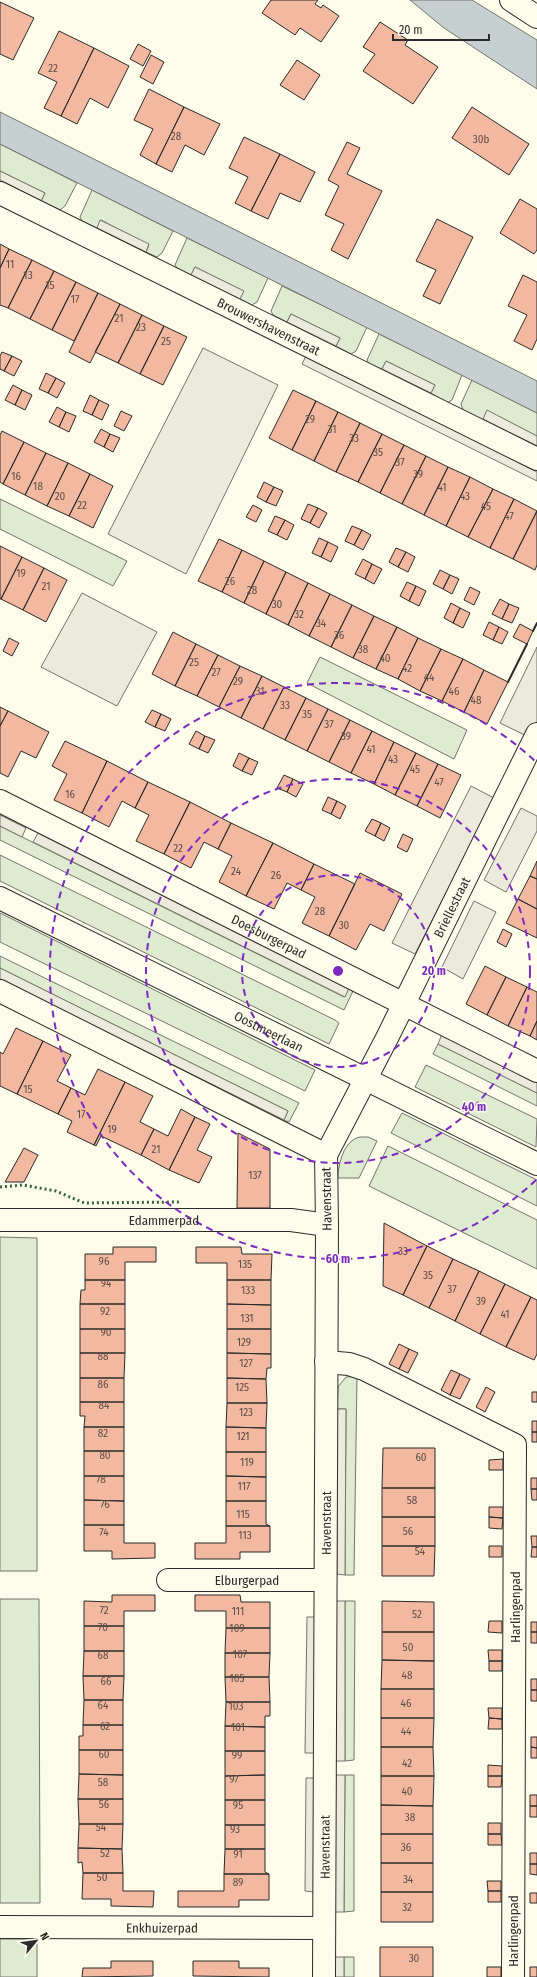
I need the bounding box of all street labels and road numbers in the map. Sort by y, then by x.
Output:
street label: Brouwershavenstraat [215,295,323,359]
street label: Briellestraat [431,874,474,940]
street label: Doesburgerpad [229,912,308,962]
street label: Oostmeerlaan [232,1008,306,1055]
street label: Havenstraat [318,1166,335,1231]
street label: Edammerpad [129,1213,199,1228]
street label: Havenstraat [319,1490,334,1555]
street label: Harlingenpad [508,1571,523,1643]
street label: Elburgerpad [215,1573,279,1588]
street label: Havenstraat [317,1814,333,1879]
street label: Harlingenpad [506,1895,521,1967]
street label: Enkhuizerpad [126,1920,198,1936]

